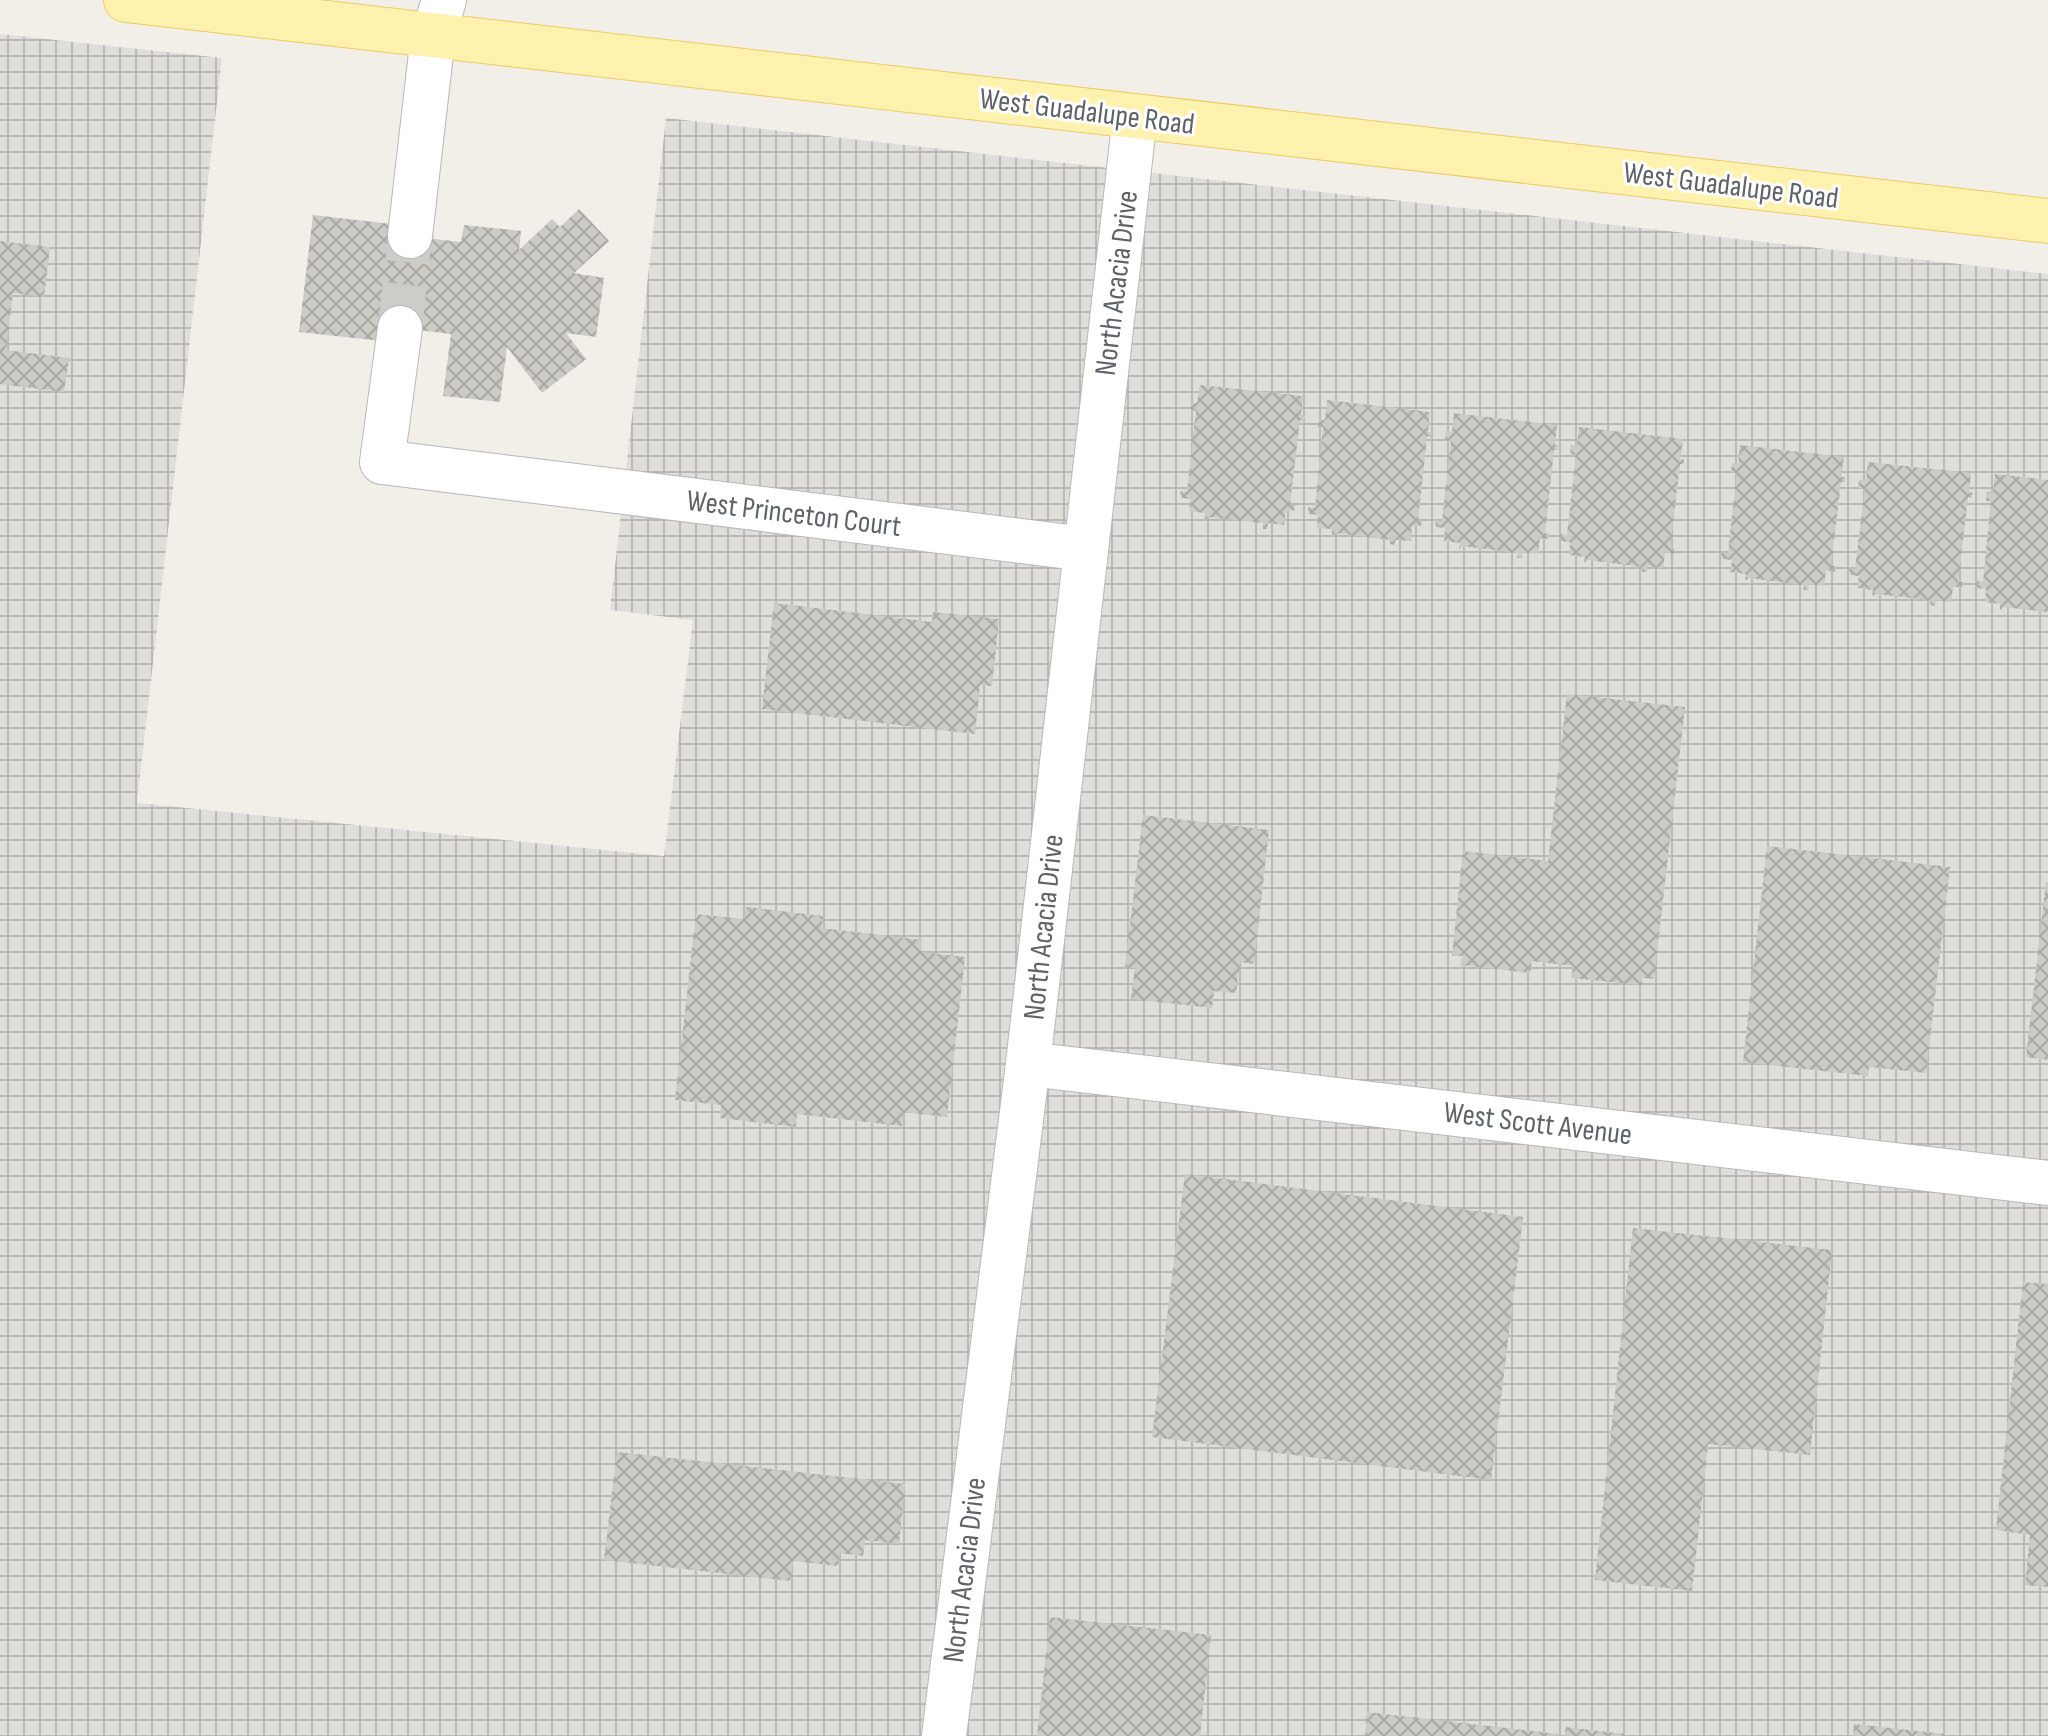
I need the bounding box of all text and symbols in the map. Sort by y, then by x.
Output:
street label: West Guadalupe Road [977,81,1196,143]
street label: West Guadalupe Road [1621,155,1840,217]
street label: North Acacia Drive [1088,189,1146,378]
street label: West Princeton Court [685,483,903,545]
street label: North Acacia Drive [1016,833,1072,1022]
street label: West Scott Avenue [1442,1095,1634,1153]
street label: North Acacia Drive [936,1476,994,1665]

